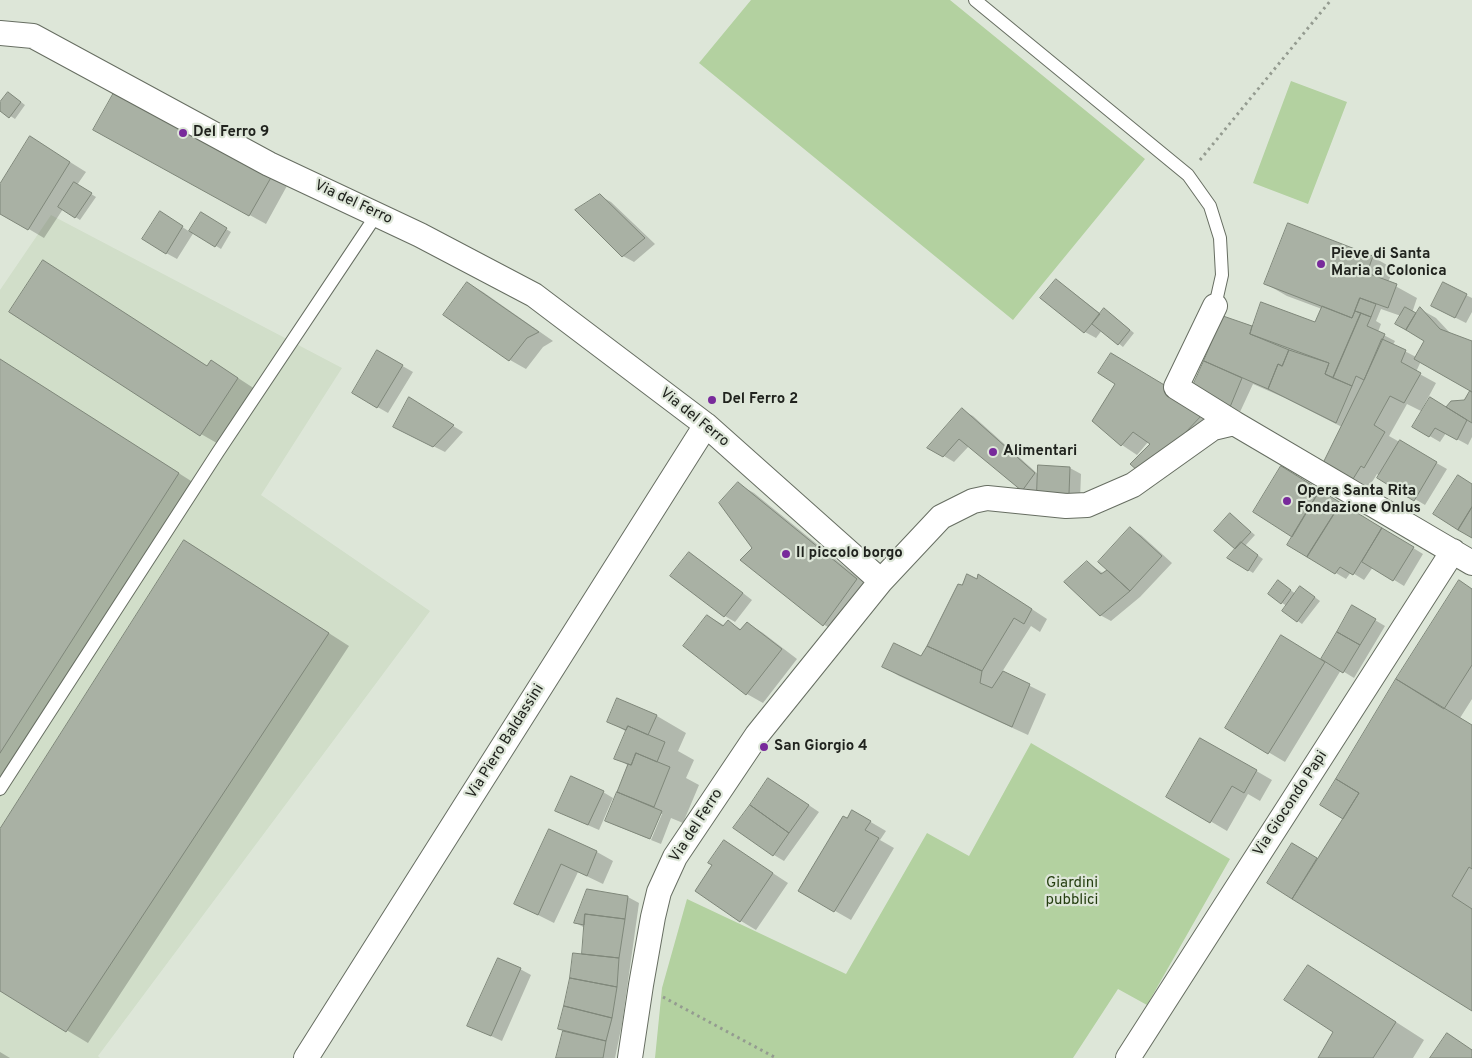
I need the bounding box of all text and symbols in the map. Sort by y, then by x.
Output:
place label: Del Ferro 9 [193,124,269,142]
marker: Del Ferro 9 [177,127,189,139]
street label: Via del Ferro [311,177,395,229]
place label: Pieve di Santa Maria a Colonica [1331,246,1447,281]
marker: Pieve di Santa Maria a Colonica [1315,258,1327,270]
street label: Via del Ferro [656,385,732,451]
place label: Del Ferro 2 [722,391,798,409]
marker: Del Ferro 2 [706,394,718,406]
place label: Alimentari [1003,443,1077,461]
marker: Alimentari [987,446,999,458]
place label: Opera Santa Rita Fondazione Onlus [1297,483,1421,518]
marker: Opera Santa Rita Fondazione Onlus [1281,495,1293,507]
place label: Il piccolo borgo [796,545,903,563]
marker: Il piccolo borgo [780,548,792,560]
street label: Via Piero Baldassini [463,681,549,803]
place label: San Giorgio 4 [774,738,868,756]
marker: San Giorgio 4 [758,741,770,753]
street label: Via Giocondo Papi [1250,748,1332,860]
street label: Via del Ferro [667,786,727,866]
park label: Giardini pubblici [1046,875,1098,910]

